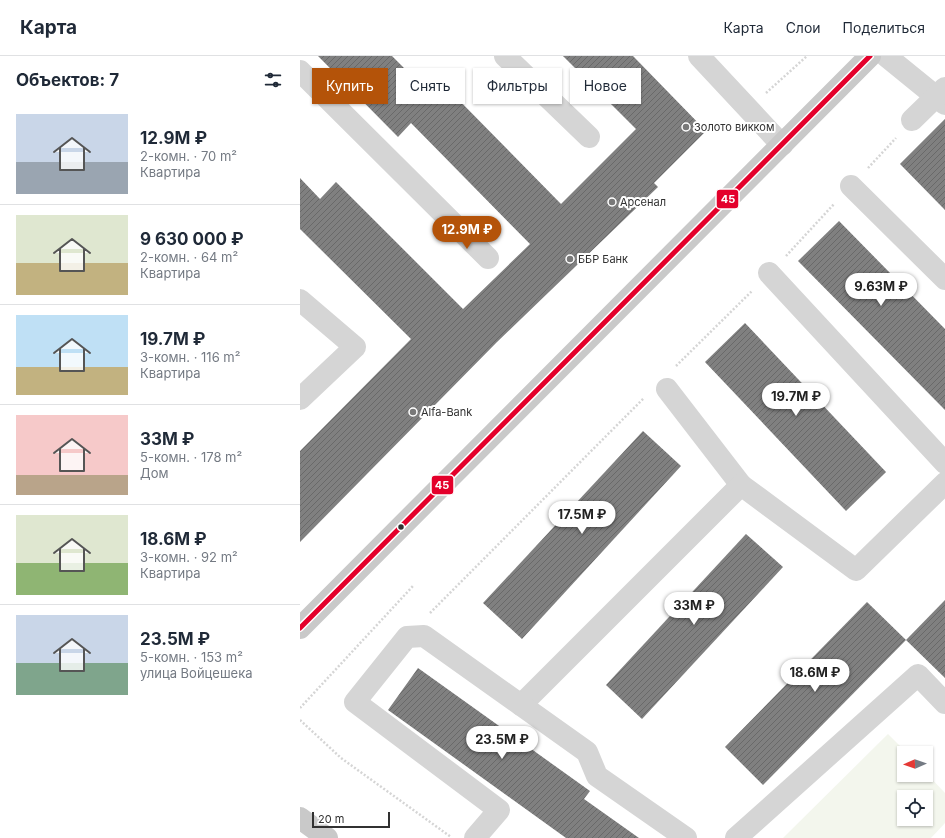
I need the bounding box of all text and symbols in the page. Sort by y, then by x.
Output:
text: Карта [20,16,77,39]
text: Карта [723,19,764,36]
text: Слои [786,19,821,36]
text: Поделиться [843,19,925,36]
chip: Купить [312,68,388,104]
chip: Снять [396,68,465,104]
chip: Фильтры [473,68,562,104]
chip: Новое [570,68,641,104]
icon: filters [262,69,284,91]
text: Объектов: 7 [16,70,119,90]
place label: Золото викком [694,120,774,134]
marker: Золото викком [681,122,691,132]
text: 12.9M ₽ [140,128,207,148]
icon: home [48,130,96,178]
text: 2-комн. · 70 m² [140,148,237,164]
text: Квартира [140,164,201,180]
line badge: 45 [716,189,739,209]
text: 45 [721,192,735,206]
place label: Арсенал [620,195,666,209]
marker: Арсенал [607,197,617,207]
pin: 12.9M ₽ [430,216,504,250]
text: 12.9M ₽ [441,221,493,237]
text: 9 630 000 ₽ [140,229,244,249]
icon: home [48,231,96,279]
text: 2-комн. · 64 m² [140,249,238,265]
place label: ББР Банк [578,252,628,266]
marker: ББР Банк [565,254,575,264]
text: Квартира [140,265,201,281]
pin: 9.63M ₽ [844,273,918,307]
text: 9.63M ₽ [854,278,908,294]
text: 19.7M ₽ [140,329,205,349]
icon: home [48,331,96,379]
text: 3-комн. · 116 m² [140,349,240,365]
text: Квартира [140,365,201,381]
pin: 19.7M ₽ [759,383,833,417]
text: 19.7M ₽ [771,388,821,404]
place label: Alfa-Bank [421,405,472,419]
marker: Alfa-Bank [408,407,418,417]
text: 33M ₽ [140,429,194,449]
icon: home [48,431,96,479]
text: 5-комн. · 178 m² [140,449,242,465]
text: Дом [140,465,168,481]
line badge: 45 [431,475,454,495]
text: 45 [435,478,449,492]
pin: 17.5M ₽ [545,501,619,535]
text: 17.5M ₽ [558,506,606,522]
unlabelled marker [396,522,406,532]
text: 18.6M ₽ [140,529,207,549]
icon: home [48,531,96,579]
text: 3-комн. · 92 m² [140,549,238,565]
text: Квартира [140,565,201,581]
pin: 33M ₽ [666,592,722,626]
text: 33M ₽ [673,597,715,613]
text: 23.5M ₽ [140,629,210,649]
icon: home [48,631,96,679]
text: 5-комн. · 153 m² [140,649,243,665]
pin: 18.6M ₽ [778,659,852,693]
text: 18.6M ₽ [789,664,841,680]
text: улица Войцешека [140,665,253,681]
pin: 23.5M ₽ [465,726,539,760]
text: 23.5M ₽ [475,731,529,747]
north arrow [897,746,933,782]
map controls [897,746,933,826]
button: locate [897,790,933,826]
scale bar [312,810,390,829]
text: 20 m [318,812,344,826]

